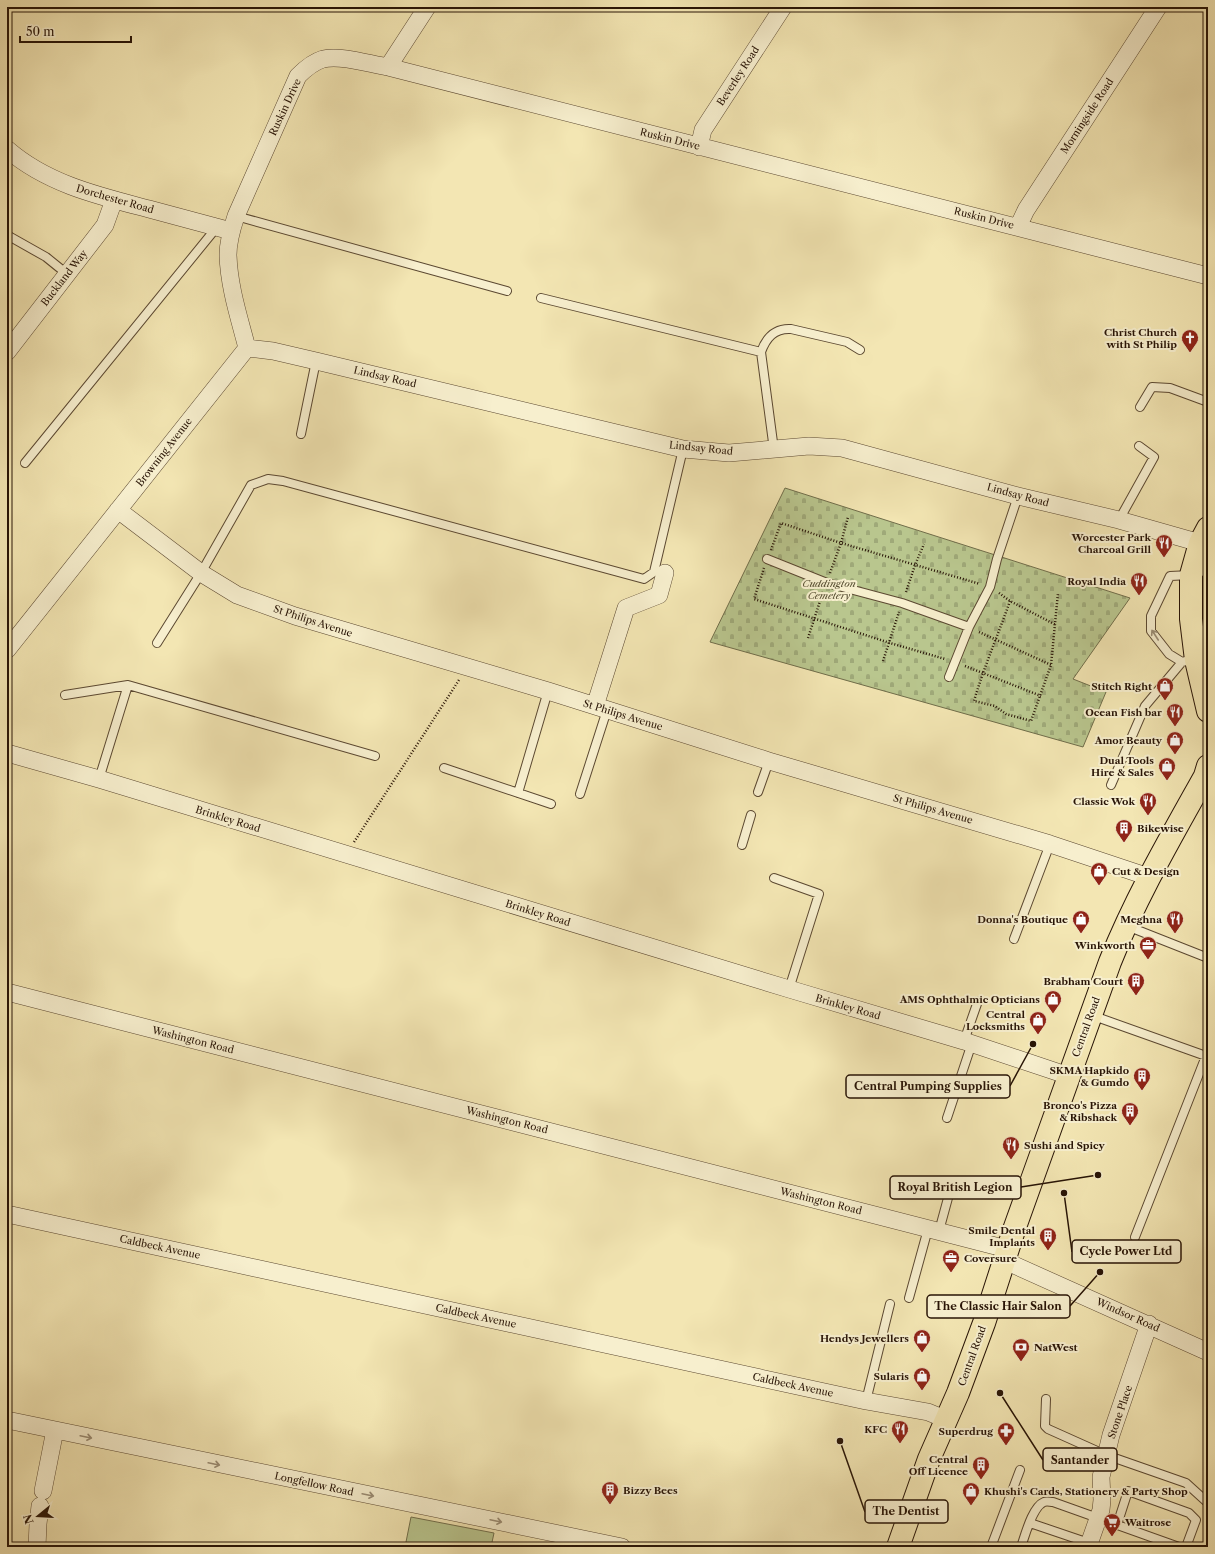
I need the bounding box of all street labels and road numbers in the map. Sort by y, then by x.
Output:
street label: Beverley Road [714,44,762,108]
street label: Ruskin Drive [266,76,304,138]
street label: Morningside Road [1058,76,1116,156]
street label: Ruskin Drive [639,125,702,153]
street label: Dorchester Road [75,182,155,216]
street label: Ruskin Drive [953,204,1016,232]
street label: Buckland Way [38,247,90,309]
street label: Lindsay Road [352,363,418,391]
street label: Browning Avenue [133,415,195,489]
street label: Lindsay Road [669,438,733,458]
street label: Lindsay Road [985,480,1051,510]
street label: St Philips Avenue [272,602,355,640]
street label: St Philips Avenue [582,697,665,733]
street label: St Philips Avenue [892,791,975,827]
street label: Brinkley Road [194,803,262,835]
street label: Brinkley Road [504,897,572,929]
street label: Brinkley Road [814,991,882,1023]
street label: Central Road [1069,995,1103,1059]
street label: Washington Road [150,1023,235,1056]
street label: Washington Road [464,1103,549,1136]
street label: Washington Road [778,1184,863,1217]
street label: Caldbeck Avenue [118,1232,202,1262]
street label: Windsor Road [1093,1295,1162,1335]
street label: Caldbeck Avenue [434,1301,518,1331]
street label: Central Road [955,1324,989,1388]
street label: Caldbeck Avenue [751,1370,835,1400]
street label: Stone Place [1105,1383,1135,1441]
street label: Longfellow Road [273,1469,355,1499]

